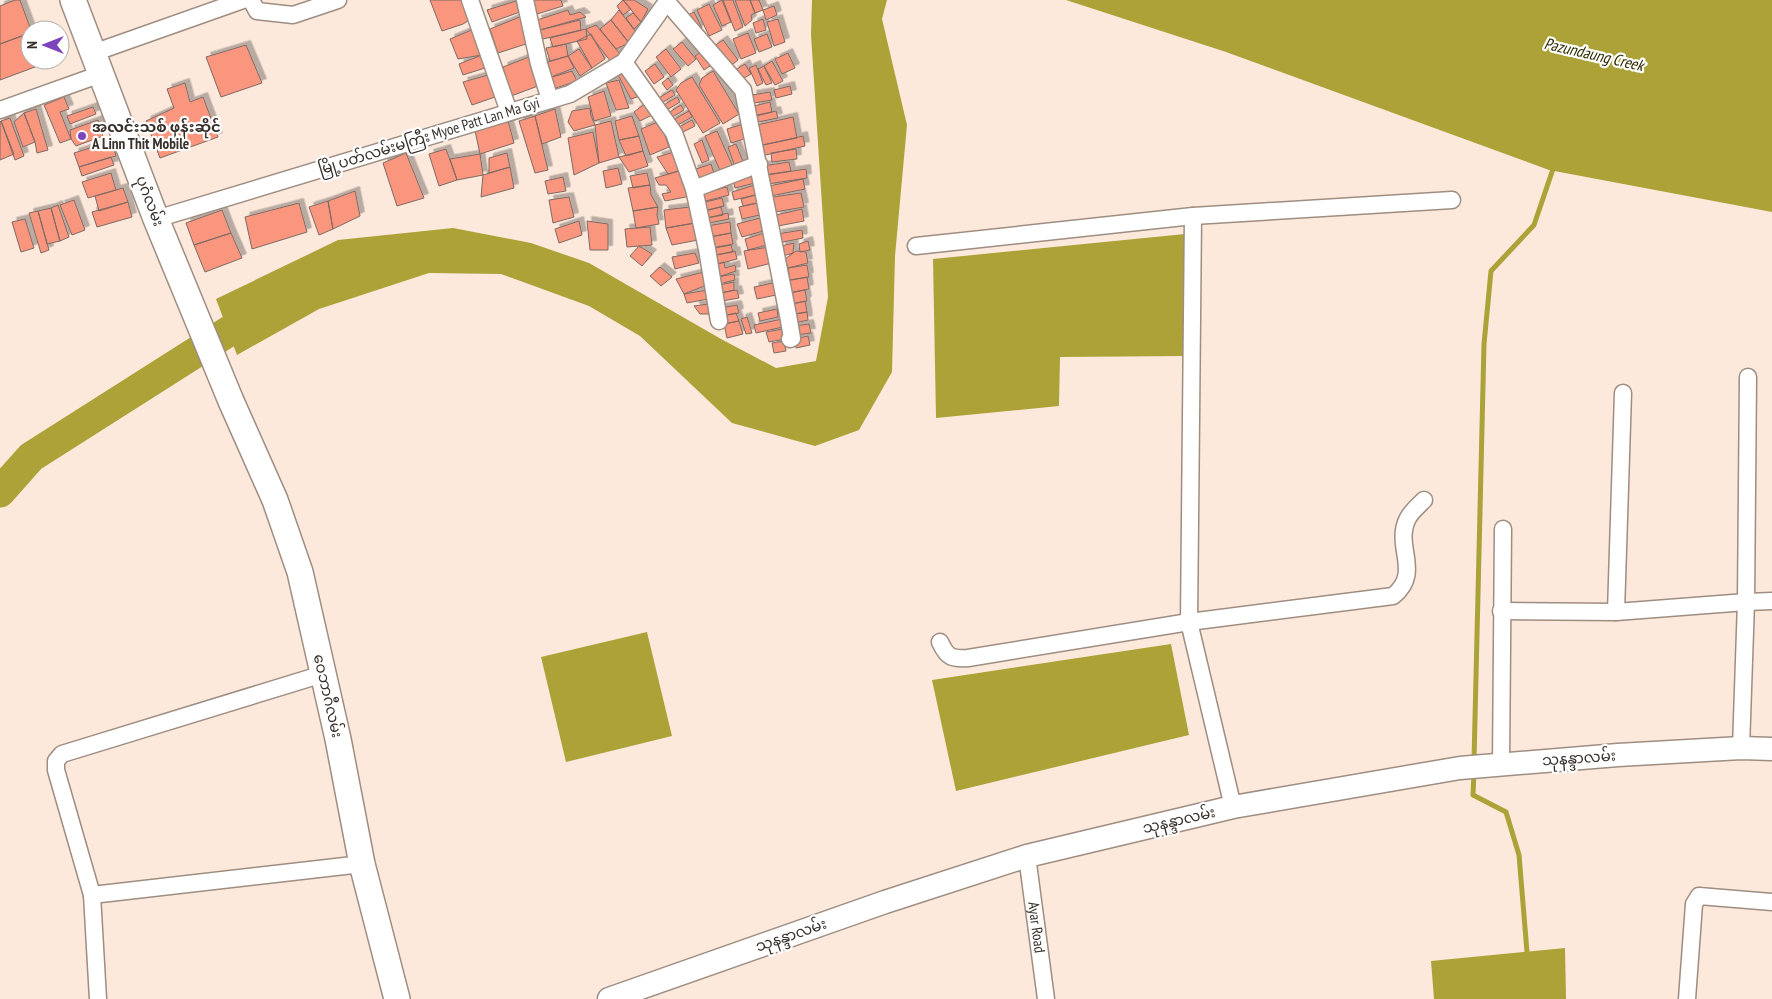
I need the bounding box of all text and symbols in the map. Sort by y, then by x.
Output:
north arrow [20,20,70,70]
water label: Pazundaung Creek [1542,33,1647,76]
text: N [23,41,41,49]
street label: မြို့ပတ်လမ်းမကြီး Myoe Patt Lan Ma Gyi [316,93,543,181]
place label: အလင်းသစ် ဖုန်းဆိုင် A Linn Thit Mobile [91,117,221,153]
marker: အလင်းသစ် ဖုန်းဆိုင် A Linn Thit Mobile [76,130,88,142]
street label: ပုဂံလမ်း [129,173,169,230]
street label: ဝေဘာဂီလမ်း [310,652,347,740]
street label: သုနန္ဒာလမ်း [1541,745,1617,773]
street label: သုနန္ဒာလမ်း [1141,802,1218,840]
street label: Ayar Road [1024,901,1050,954]
street label: သုနန္ဒာလမ်း [753,914,830,959]

